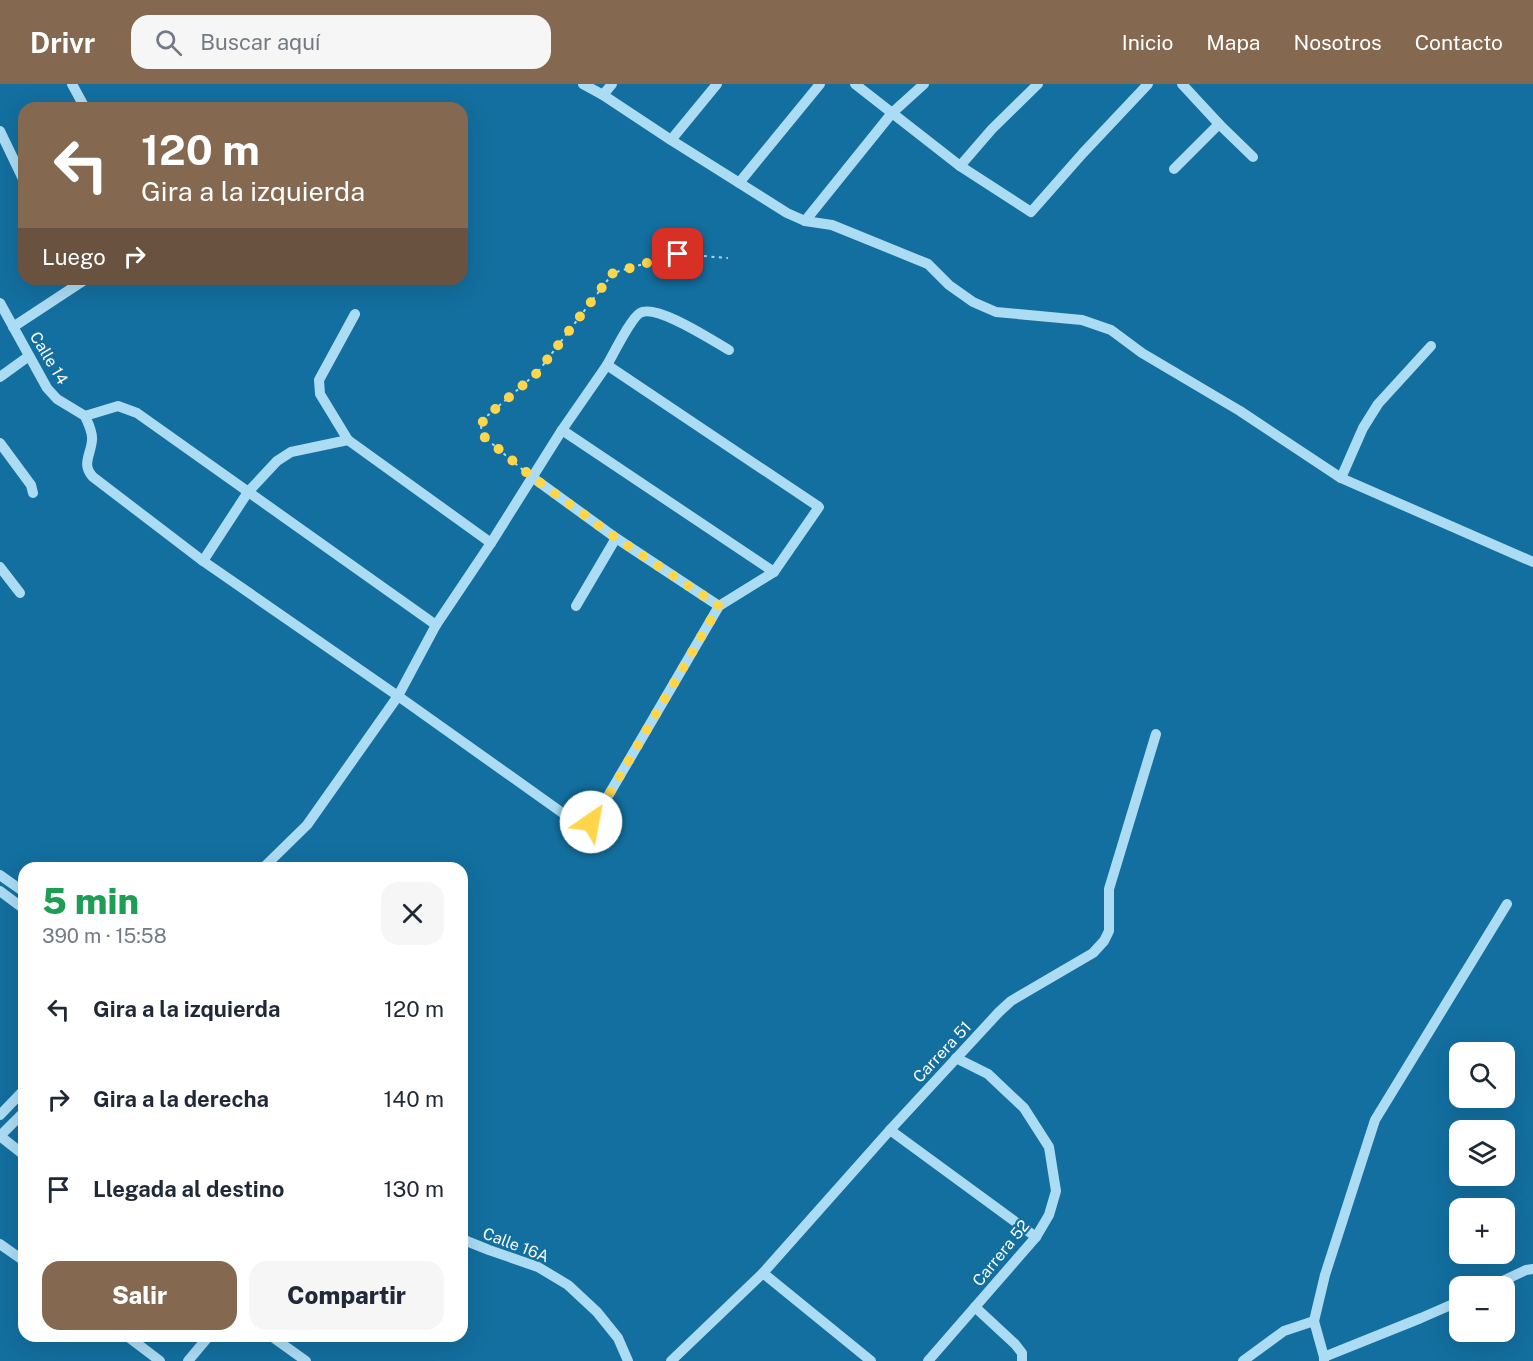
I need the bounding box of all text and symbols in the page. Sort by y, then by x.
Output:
search box [131,15,551,69]
text: Drivr [30,26,95,59]
icon: search [152,26,185,59]
text: Buscar aquí [200,29,320,55]
text: Inicio [1122,30,1173,55]
text: Mapa [1206,30,1260,55]
text: Nosotros [1293,30,1382,55]
text: Contacto [1415,30,1503,55]
text: 120 m [141,125,260,174]
icon: left [42,126,120,204]
text: Gira a la izquierda [141,175,365,207]
pin [652,228,703,279]
icon: arrive [661,237,694,270]
icon: right [118,240,151,273]
text: Luego [42,244,106,270]
street label: Calle 14 [26,328,72,388]
position arrow [559,790,623,854]
text: 5 min [42,880,139,922]
button: close [381,882,444,945]
text: 390 m · 15:58 [42,924,167,948]
icon: left [42,993,75,1026]
text: Gira a la izquierda [93,996,280,1022]
text: 120 m [384,996,444,1022]
street label: Carrera 51 [909,1017,975,1087]
map controls [1449,1042,1515,1342]
button: search [1449,1042,1515,1108]
icon: right [42,1083,75,1116]
text: Gira a la derecha [93,1086,269,1112]
text: 140 m [383,1086,444,1112]
button: layers [1449,1120,1515,1186]
icon: arrive [42,1173,75,1206]
text: Llegada al destino [93,1176,284,1202]
text: 130 m [383,1176,444,1202]
button: + [1449,1198,1515,1264]
street label: Carrera 52 [969,1216,1033,1290]
street label: Calle 16A [480,1224,552,1266]
button: Salir [42,1261,237,1330]
button: Compartir [249,1261,444,1330]
button: − [1449,1276,1515,1342]

